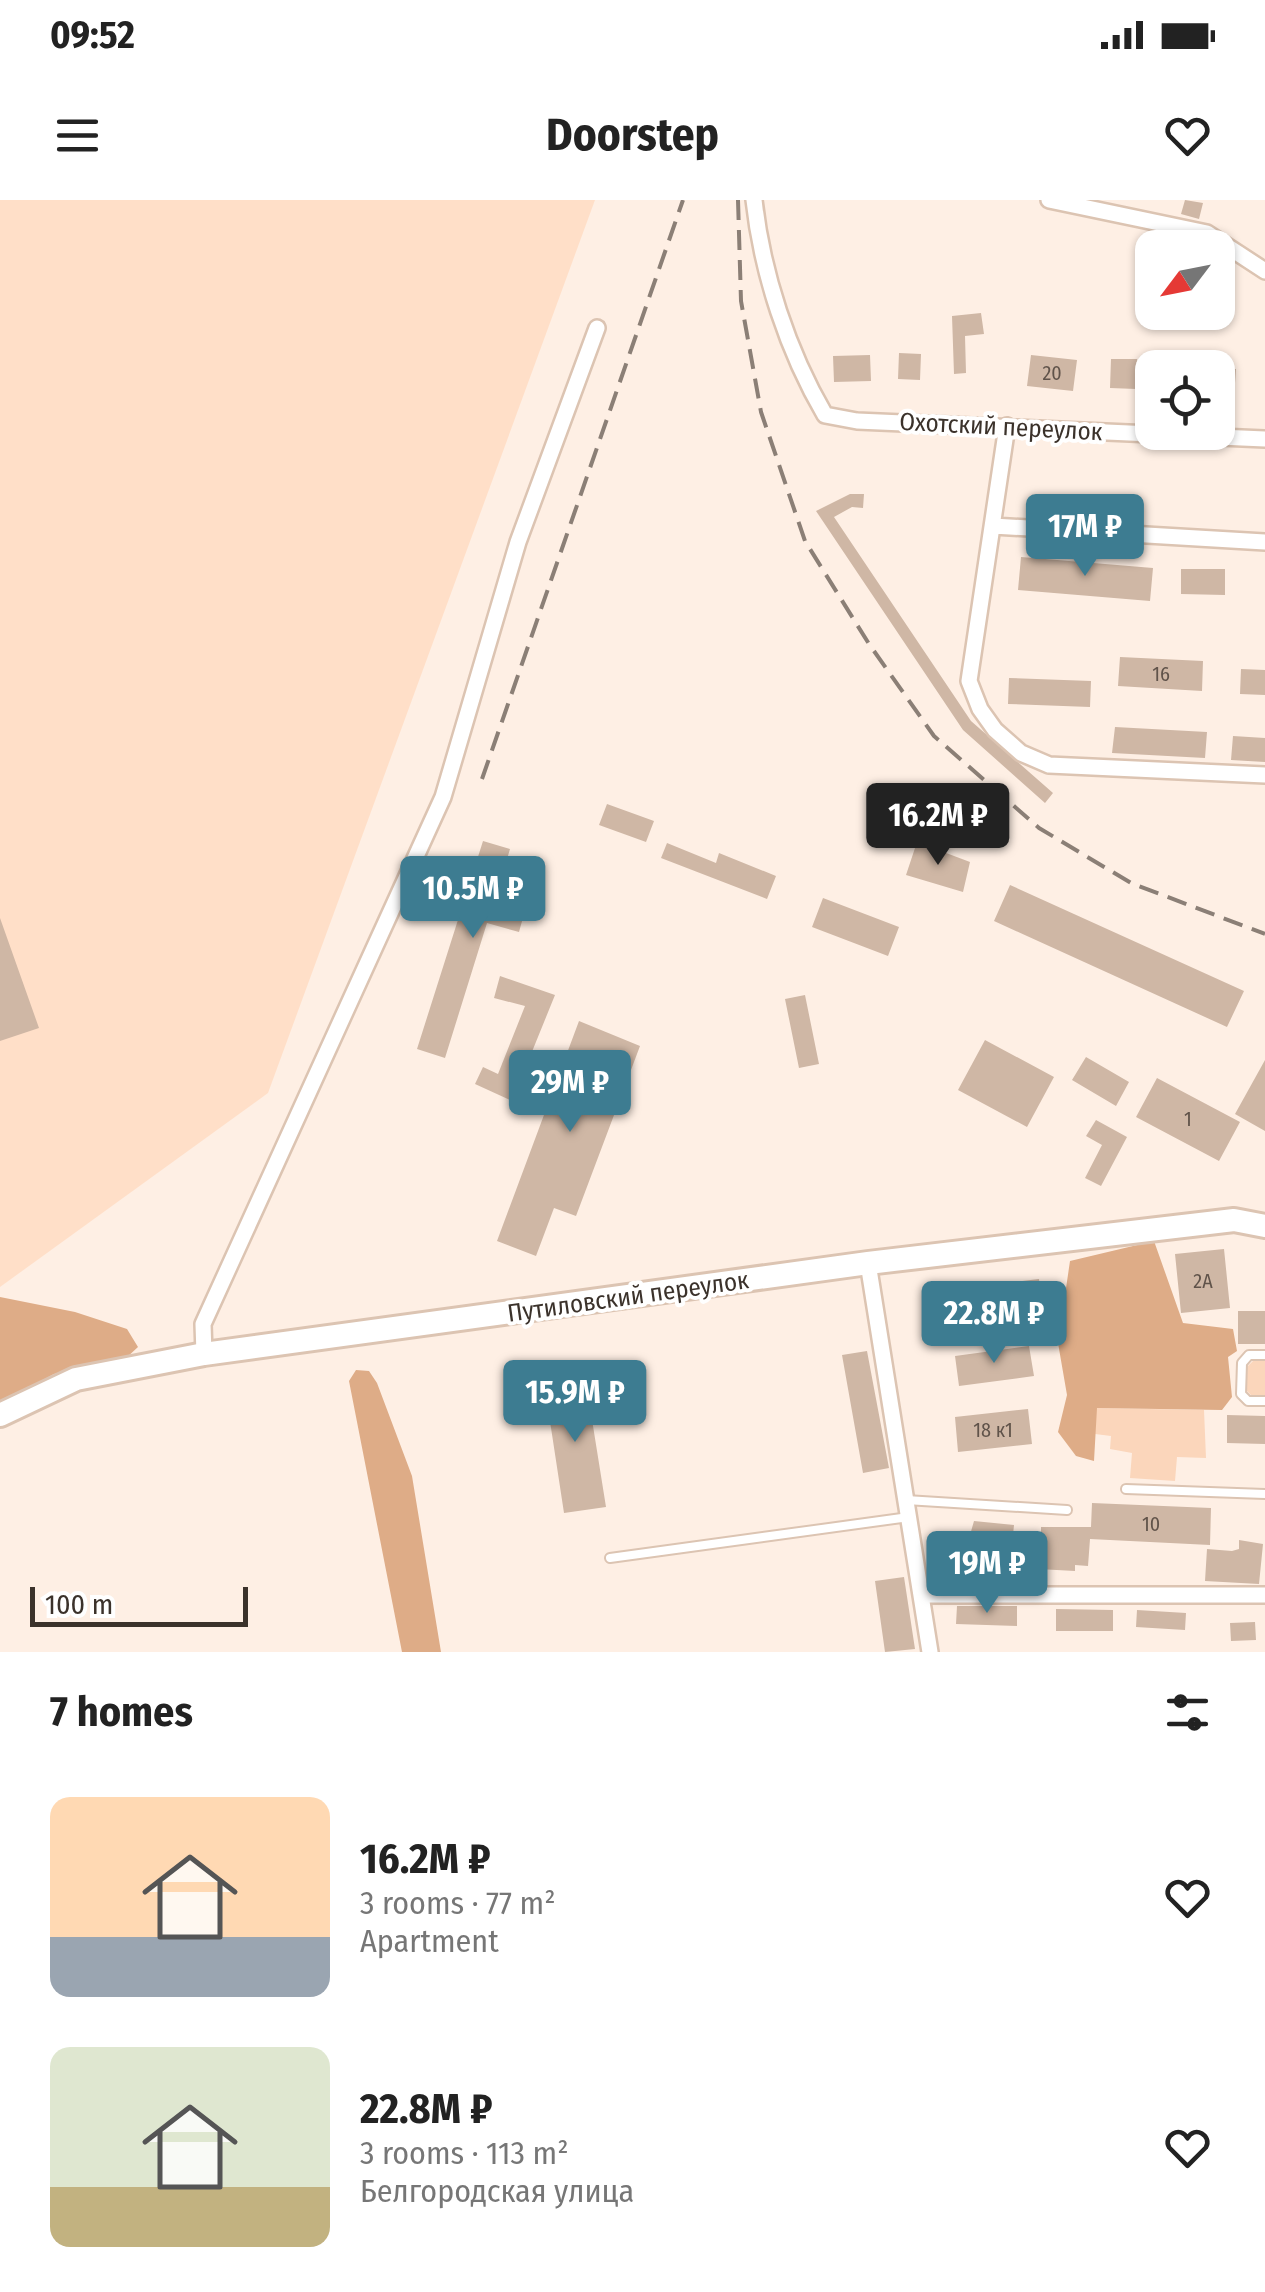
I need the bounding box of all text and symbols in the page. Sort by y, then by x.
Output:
text: 09:52 [50,12,135,58]
icon: menu [50,108,105,163]
text: Doorstep [546,108,719,162]
icon: heart [1160,108,1215,163]
north arrow [1135,230,1235,330]
map controls [1135,230,1235,450]
button: locate [1135,350,1235,450]
house number: 20 [1042,361,1062,385]
street label: Охотский переулок [899,407,1103,447]
pin: 17M ₽ [1015,494,1155,579]
text: 17M ₽ [1048,507,1122,545]
house number: 16 [1152,662,1170,686]
pin: 16.2M ₽ [846,783,1030,868]
text: 16.2M ₽ [888,796,988,834]
pin: 10.5M ₽ [381,856,565,941]
text: 10.5M ₽ [422,869,524,907]
pin: 29M ₽ [500,1050,640,1135]
text: 29M ₽ [531,1063,609,1101]
house number: 1 [1184,1107,1192,1131]
street label: Путиловский переулок [506,1265,751,1329]
house number: 2А [1193,1269,1213,1293]
pin: 22.8M ₽ [902,1281,1086,1366]
text: 22.8M ₽ [944,1294,1044,1332]
pin: 15.9M ₽ [483,1360,667,1445]
text: 15.9M ₽ [525,1373,625,1411]
house number: 18 к1 [973,1418,1013,1442]
house number: 10 [1142,1512,1160,1536]
pin: 19M ₽ [917,1531,1057,1616]
text: 19M ₽ [948,1544,1026,1582]
scale bar [30,1582,248,1626]
text: 100 m [45,1588,113,1621]
icon: filters [1160,1685,1215,1740]
text: 7 homes [50,1687,193,1737]
text: 16.2M ₽ [360,1834,491,1884]
icon: home [130,1837,250,1957]
icon: heart [1160,1870,1215,1925]
text: 3 rooms · 77 m² [360,1884,556,1922]
text: Apartment [360,1922,499,1960]
text: 22.8M ₽ [360,2084,492,2134]
icon: home [130,2087,250,2207]
icon: heart [1160,2120,1215,2175]
text: 3 rooms · 113 m² [360,2134,568,2172]
text: Белгородская улица [360,2172,634,2210]

